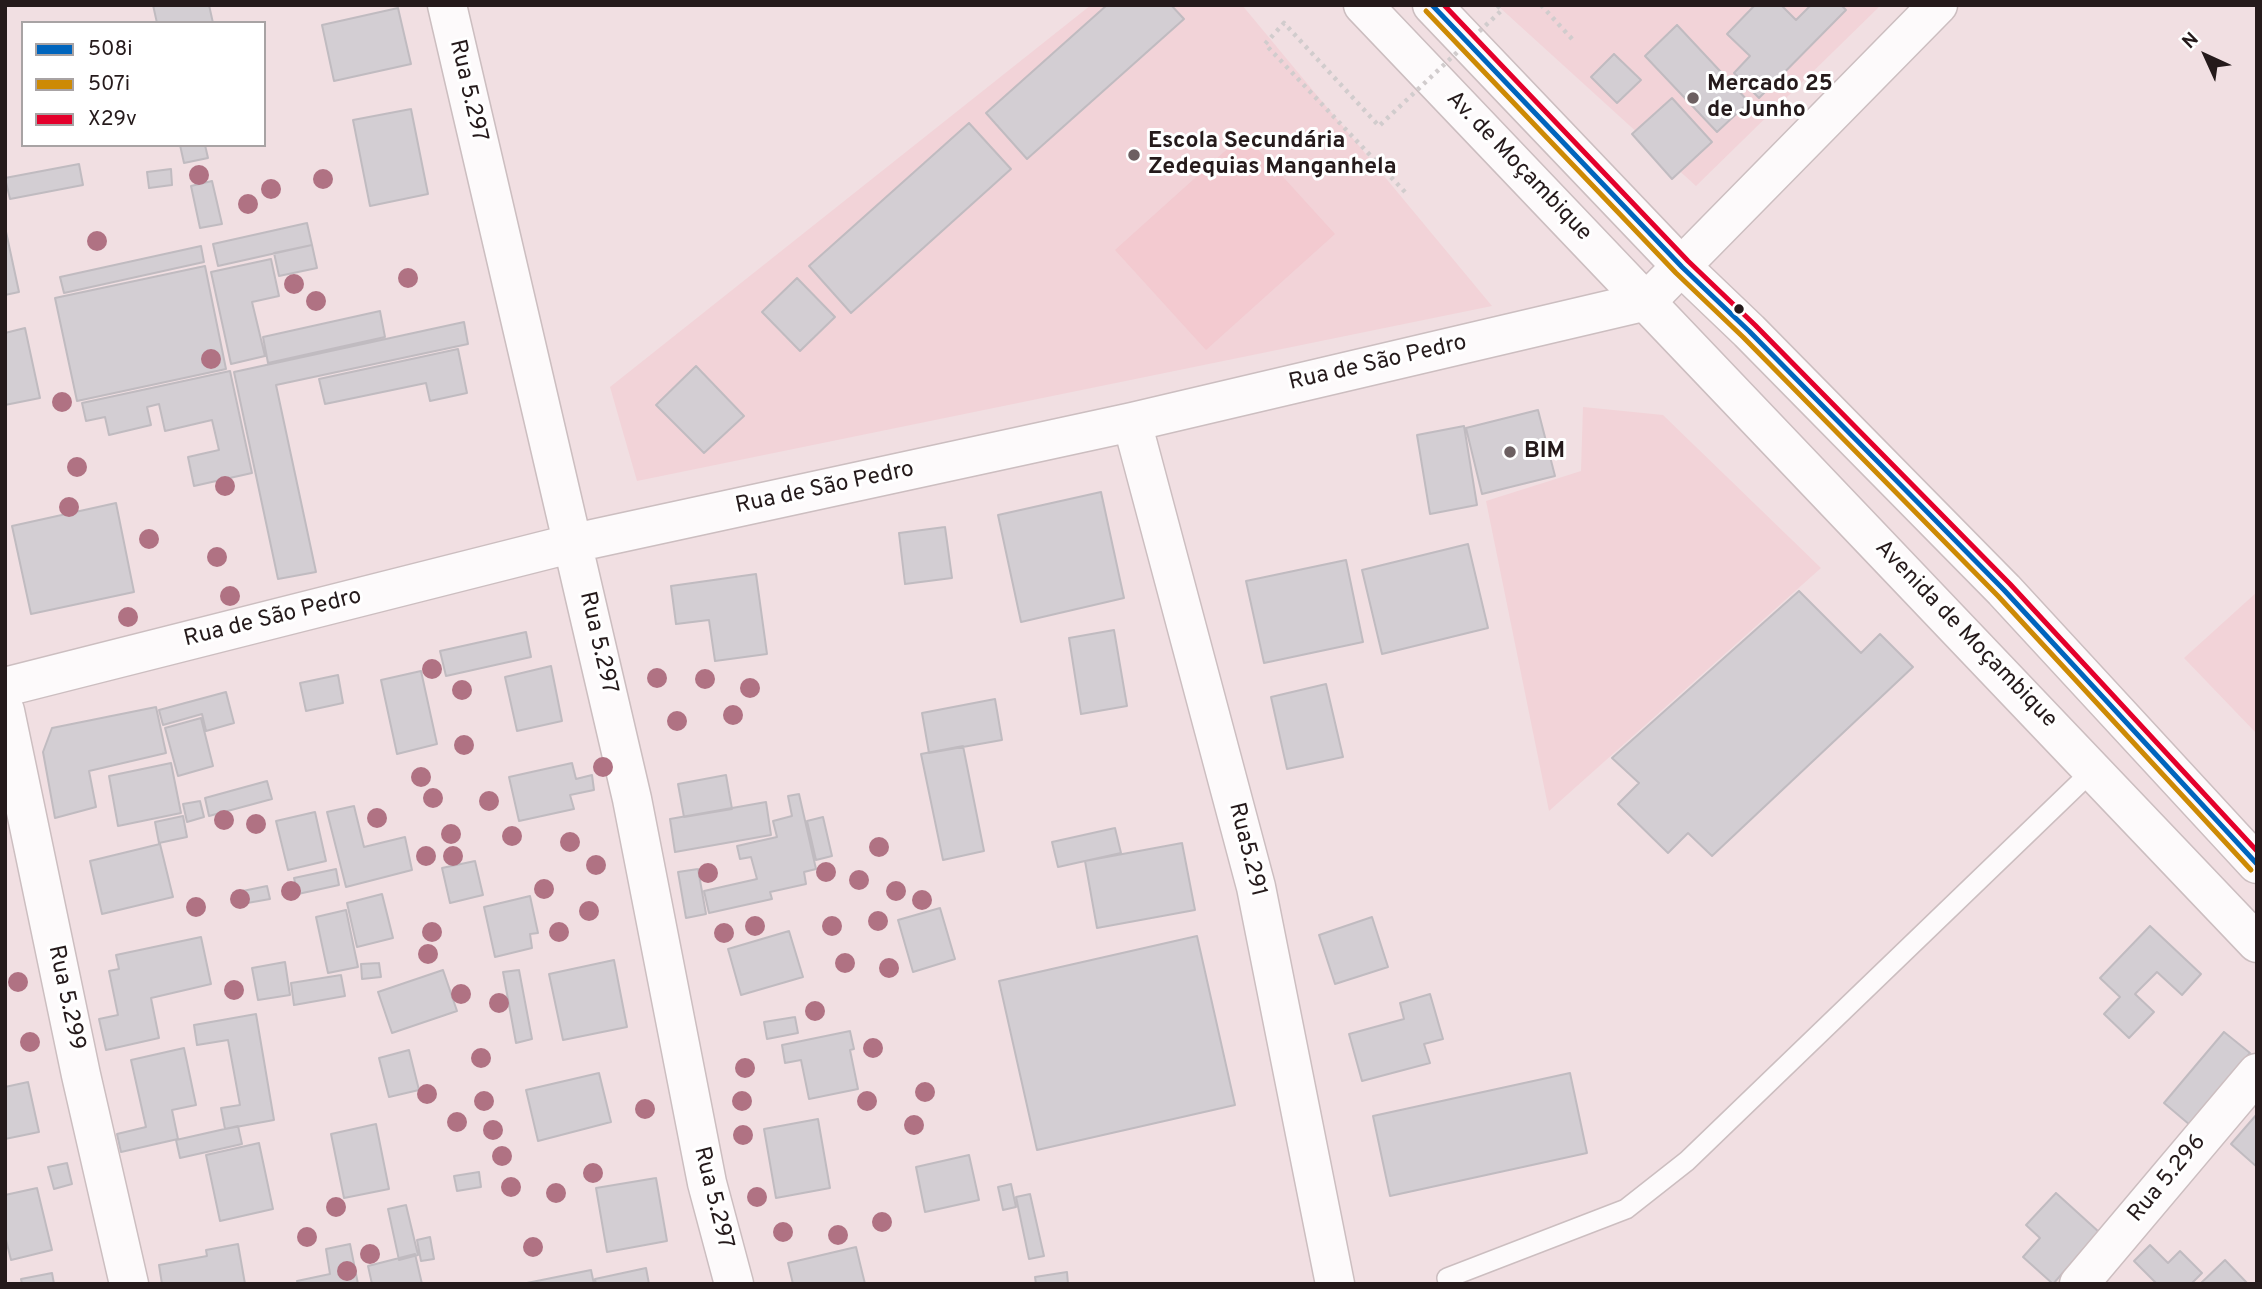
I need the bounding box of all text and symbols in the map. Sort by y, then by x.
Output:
legend [21,21,266,147]
north arrow [2171,21,2241,91]
text: N [2178,28,2204,54]
text: 508i [88,36,133,63]
street label: Rua 5.297 [442,37,492,145]
text: 507i [88,71,130,98]
place label: Mercado 25 de Junho [1707,71,1833,125]
street label: Av. de Moçambique [1439,86,1597,248]
marker: Mercado 25 de Junho [1685,90,1701,106]
text: X29v [88,106,137,133]
place label: Escola Secundária Zedequias Manganhela [1148,128,1397,182]
marker: Escola Secundária Zedequias Manganhela [1126,147,1142,163]
unlabelled marker [1732,302,1746,316]
street label: Rua de São Pedro [1286,330,1470,398]
place label: BIM [1524,438,1565,466]
marker: BIM [1502,444,1518,460]
street label: Rua de São Pedro [733,457,917,521]
street label: Avenida de Moçambique [1868,535,2062,735]
street label: Rua de São Pedro [181,584,365,654]
street label: Rua 5.297 [572,589,622,697]
street label: Rua5.291 [1221,800,1271,900]
street label: Rua 5.299 [40,943,90,1053]
street label: Rua 5.296 [2123,1129,2213,1229]
street label: Rua 5.297 [686,1144,738,1252]

